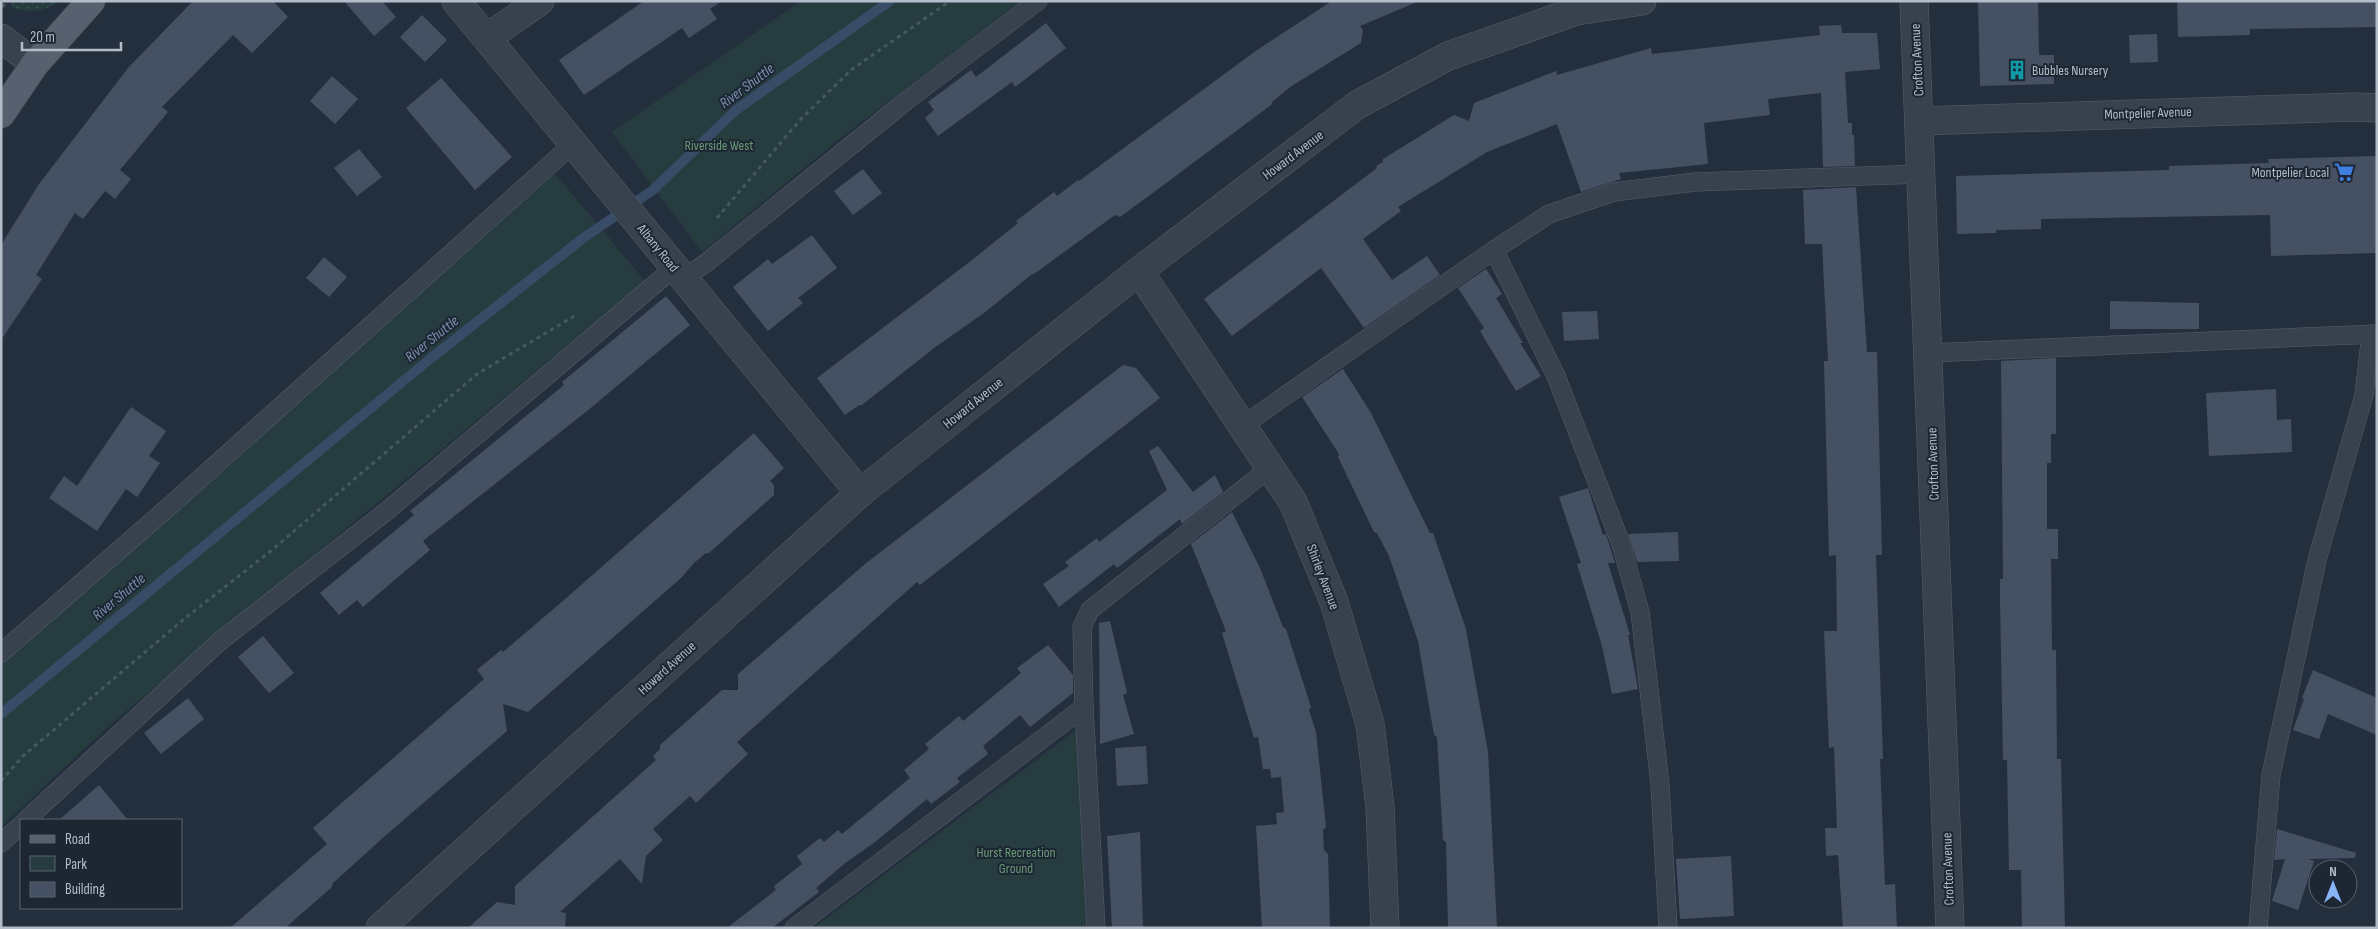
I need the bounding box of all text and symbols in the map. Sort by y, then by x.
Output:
scale bar [22,20,121,52]
street label: Crofton Avenue [1907,23,1927,97]
text: 20 m [30,28,55,47]
water label: River Shuttle [716,59,778,113]
building icon: Bubbles Nursery [2006,59,2028,81]
place label: Bubbles Nursery [2032,62,2109,79]
street label: Montpelier Avenue [2104,103,2192,123]
street label: Howard Avenue [1259,127,1327,183]
park label: Riverside West [685,137,753,154]
supermarket icon: Montpelier Local [2333,161,2355,183]
place label: Montpelier Local [2251,164,2329,181]
street label: Albany Road [633,220,683,276]
water label: River Shuttle [401,311,463,366]
street label: Howard Avenue [940,374,1006,432]
street label: Crofton Avenue [1923,427,1943,501]
street label: Shirley Avenue [1303,542,1343,612]
water label: River Shuttle [88,569,150,625]
street label: Howard Avenue [635,638,699,698]
legend [20,819,182,909]
text: Road [65,830,90,849]
street label: Crofton Avenue [1938,832,1958,906]
park label: Hurst Recreation Ground [976,844,1056,877]
text: Park [65,855,87,874]
north arrow [2308,859,2358,909]
text: N [2329,863,2337,880]
text: Building [65,880,105,899]

